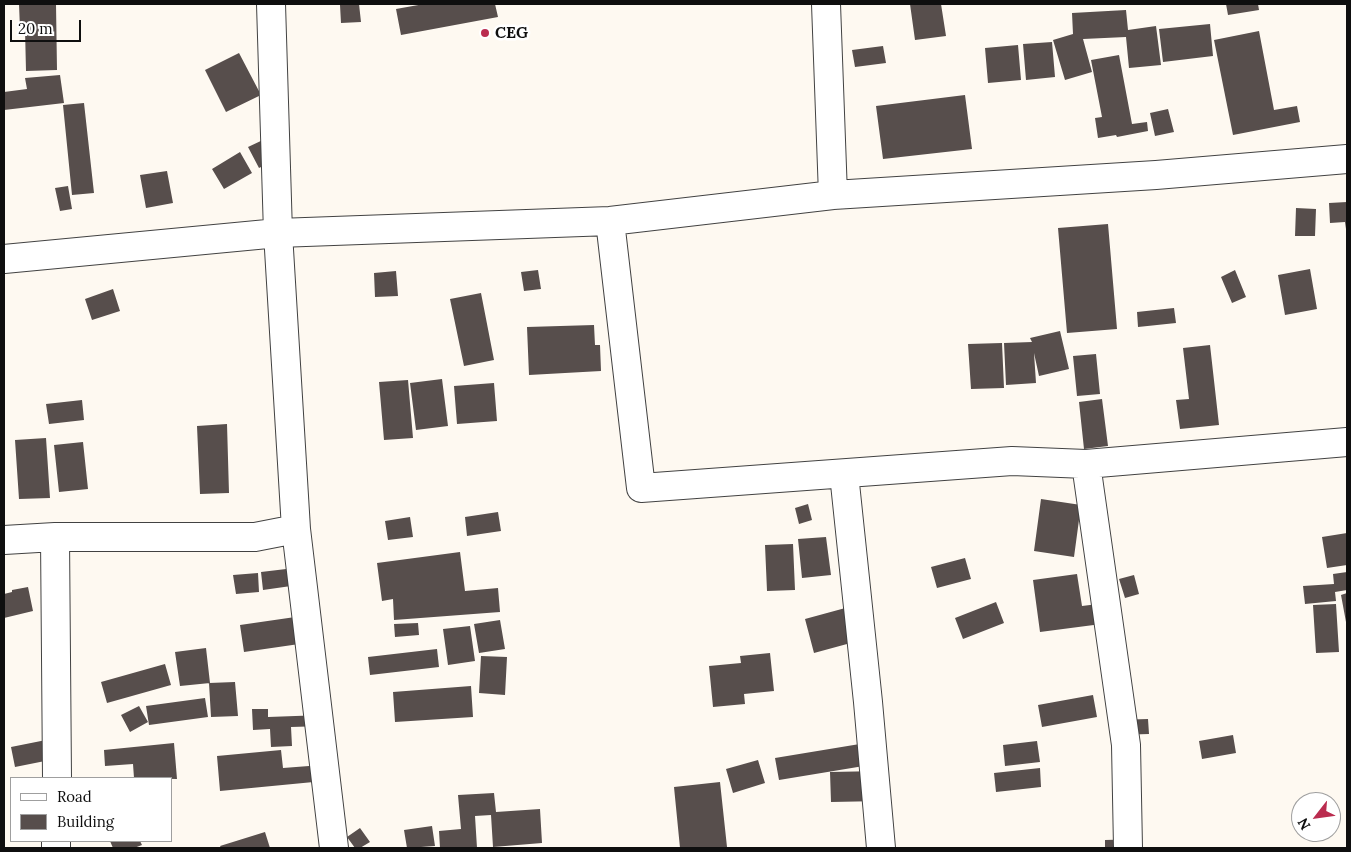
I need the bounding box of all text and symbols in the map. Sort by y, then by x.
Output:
scale bar [12,10,84,42]
text: 20 m [18,19,53,38]
place label: CEG [495,23,528,43]
marker: CEG [479,27,491,39]
legend [10,777,172,842]
text: Road [57,787,92,806]
north arrow [1291,792,1341,842]
text: Building [57,812,114,831]
text: N [1293,815,1314,833]

